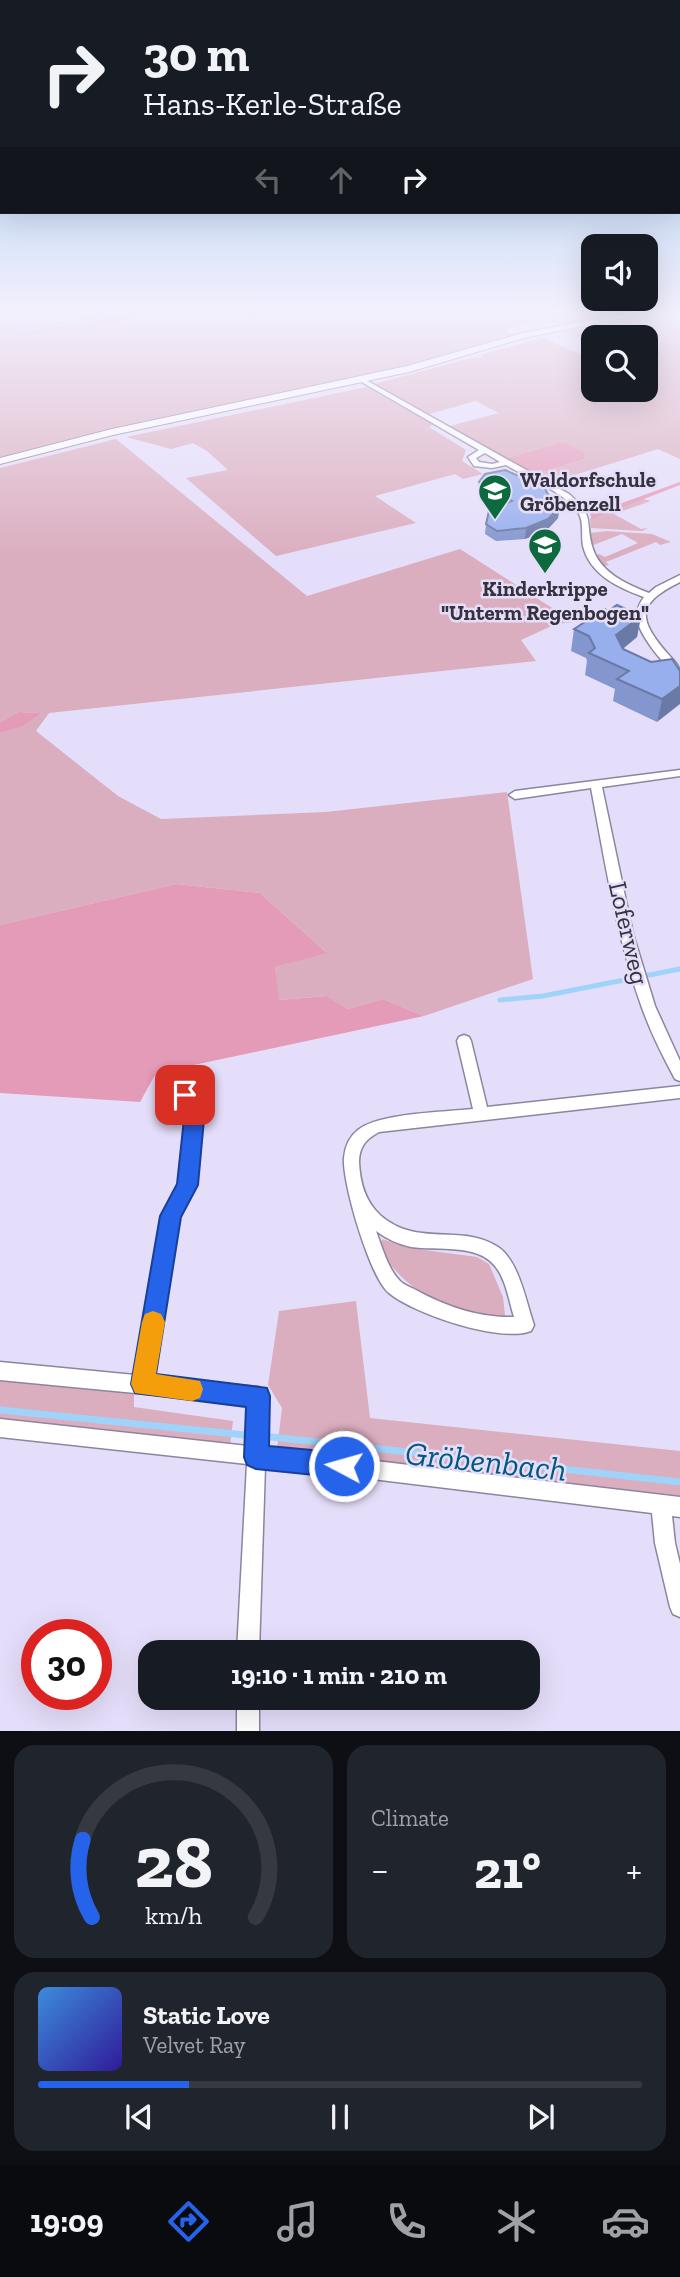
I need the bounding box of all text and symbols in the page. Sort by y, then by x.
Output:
text: 30 m [143,25,249,84]
icon: right [28,28,119,119]
text: Hans-Kerle-Straße [143,85,402,123]
icon: left [249,161,287,199]
icon: ahead [322,161,360,199]
icon: right [395,161,433,199]
map controls [581,234,658,402]
button: sound [581,234,658,311]
button: search [581,325,658,402]
place label: Waldorfschule Gröbenzell [520,467,656,516]
school or university icon: Waldorfschule Gröbenzell [476,472,514,521]
school or university icon: Kinderkrippe "Unterm Regenbogen" [526,526,564,575]
place label: Kinderkrippe "Unterm Regenbogen" [441,576,649,625]
street label: Loferweg [602,878,656,988]
pin [155,1065,215,1125]
icon: arrive [166,1076,204,1114]
position arrow [307,1429,381,1503]
water label: Gröbenbach [403,1433,569,1489]
speed limit sign: 30 [21,1619,112,1710]
text: 19:10 · 1 min · 210 m [231,1659,447,1691]
text: Climate [371,1804,449,1832]
text: 28 [134,1819,213,1907]
text: 21° [474,1839,541,1901]
text: − [371,1847,389,1893]
text: + [626,1847,642,1893]
text: km/h [145,1900,202,1930]
text: Static Love [143,1999,270,2031]
text: Velvet Ray [143,2031,245,2059]
icon: previous [120,2098,158,2136]
icon: pause [321,2098,359,2136]
icon: next [522,2098,560,2136]
icon: directions [164,2197,213,2246]
icon: music [273,2197,322,2246]
icon: phone [382,2197,431,2246]
icon: climate [492,2197,541,2246]
icon: car [601,2197,650,2246]
text: 19:09 [30,2202,104,2240]

